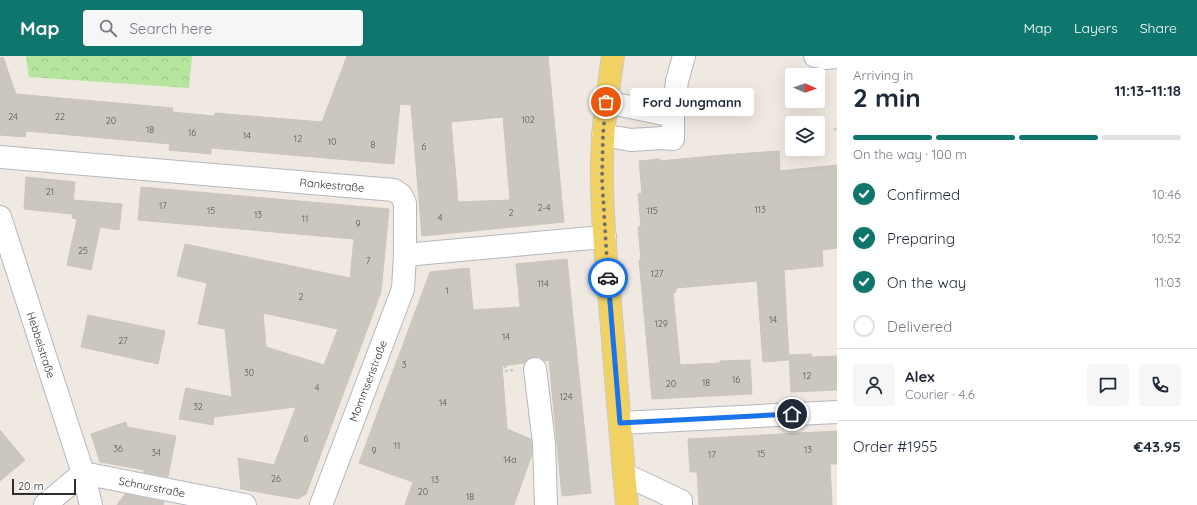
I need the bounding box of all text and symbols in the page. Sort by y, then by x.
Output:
search box [83,10,363,46]
text: Map [20,16,59,40]
icon: search [97,17,119,39]
text: Search here [129,19,212,38]
text: Map [1023,19,1052,37]
text: Layers [1074,19,1118,37]
text: Share [1140,19,1177,37]
text: Arriving in [853,67,913,83]
north arrow [785,68,825,108]
map controls [785,68,825,156]
text: 2 min [853,81,921,114]
text: 11:13–11:18 [1114,81,1181,100]
pin [589,85,623,119]
callout: Ford Jungmann [630,88,754,116]
icon: bag [595,91,617,113]
text: Ford Jungmann [643,94,741,110]
house number: 24 [8,111,18,122]
house number: 22 [55,111,65,122]
house number: 102 [521,114,535,125]
house number: 20 [106,115,116,126]
button: layers [785,116,825,156]
house number: 18 [146,124,154,135]
house number: 16 [188,127,196,138]
house number: 14 [243,130,251,141]
house number: 12 [294,133,302,144]
house number: 10 [328,136,336,147]
house number: 8 [371,139,376,150]
house number: 6 [422,141,427,152]
text: On the way · 100 m [853,146,967,162]
street label: Rankestraße [299,175,365,195]
icon: check [853,183,875,205]
text: Confirmed [887,185,960,204]
house number: 21 [46,186,54,197]
text: 10:46 [1152,186,1181,202]
house number: 17 [159,200,167,211]
house number: 2-4 [537,202,551,213]
house number: 113 [754,204,766,215]
house number: 15 [207,205,215,216]
house number: 115 [646,205,658,216]
house number: 2 [509,207,514,218]
house number: 13 [254,209,262,220]
house number: 4 [438,212,443,223]
house number: 11 [302,213,308,224]
house number: 9 [355,218,361,229]
icon: check [853,227,875,249]
text: Preparing [887,229,955,248]
text: 10:52 [1152,230,1181,246]
house number: 25 [78,245,88,256]
house number: 7 [366,255,371,266]
courier [588,258,628,298]
icon: car [597,267,619,289]
house number: 127 [651,268,664,279]
icon: check [853,271,875,293]
text: On the way [887,273,966,292]
text: 11:03 [1154,274,1181,290]
house number: 114 [537,278,549,289]
house number: 1 [445,285,449,296]
house number: 2 [299,291,304,302]
street label: Hebbelstraße [24,310,58,380]
house number: 14 [769,314,777,325]
text: Delivered [887,317,952,336]
house number: 129 [654,318,668,329]
house number: 14 [502,331,510,342]
house number: 27 [118,335,128,346]
street label: Mommsenstraße [346,338,390,424]
house number: 3 [402,359,407,370]
button: person [853,364,895,406]
button: chat [1087,364,1129,406]
button: phone [1139,364,1181,406]
house number: 30 [244,367,254,378]
text: Alex [905,367,935,386]
house number: 12 [803,370,811,381]
house number: 16 [732,374,740,385]
house number: 18 [702,377,710,388]
house number: 20 [666,378,676,389]
house number: 4 [315,382,320,393]
text: Courier · 4.6 [905,386,975,402]
house number: 124 [560,391,573,402]
house number: 14 [439,397,447,408]
pin [775,397,809,431]
house number: 32 [193,401,203,412]
icon: home [781,403,803,425]
house number: 6 [304,433,309,444]
text: Order #1955 [853,437,937,456]
text: €43.95 [1134,437,1181,456]
house number: 11 [394,440,400,451]
house number: 36 [113,443,123,454]
house number: 13 [804,444,812,455]
house number: 9 [371,445,377,456]
house number: 34 [151,447,161,458]
house number: 15 [757,448,765,459]
house number: 17 [708,449,716,460]
house number: 14a [503,454,517,465]
house number: 26 [271,473,281,484]
street label: Schnurstraße [118,474,186,500]
house number: 13 [431,474,439,485]
scale bar [12,477,76,496]
text: 20 m [18,479,44,493]
house number: 20 [418,486,428,497]
house number: 18 [466,491,474,502]

